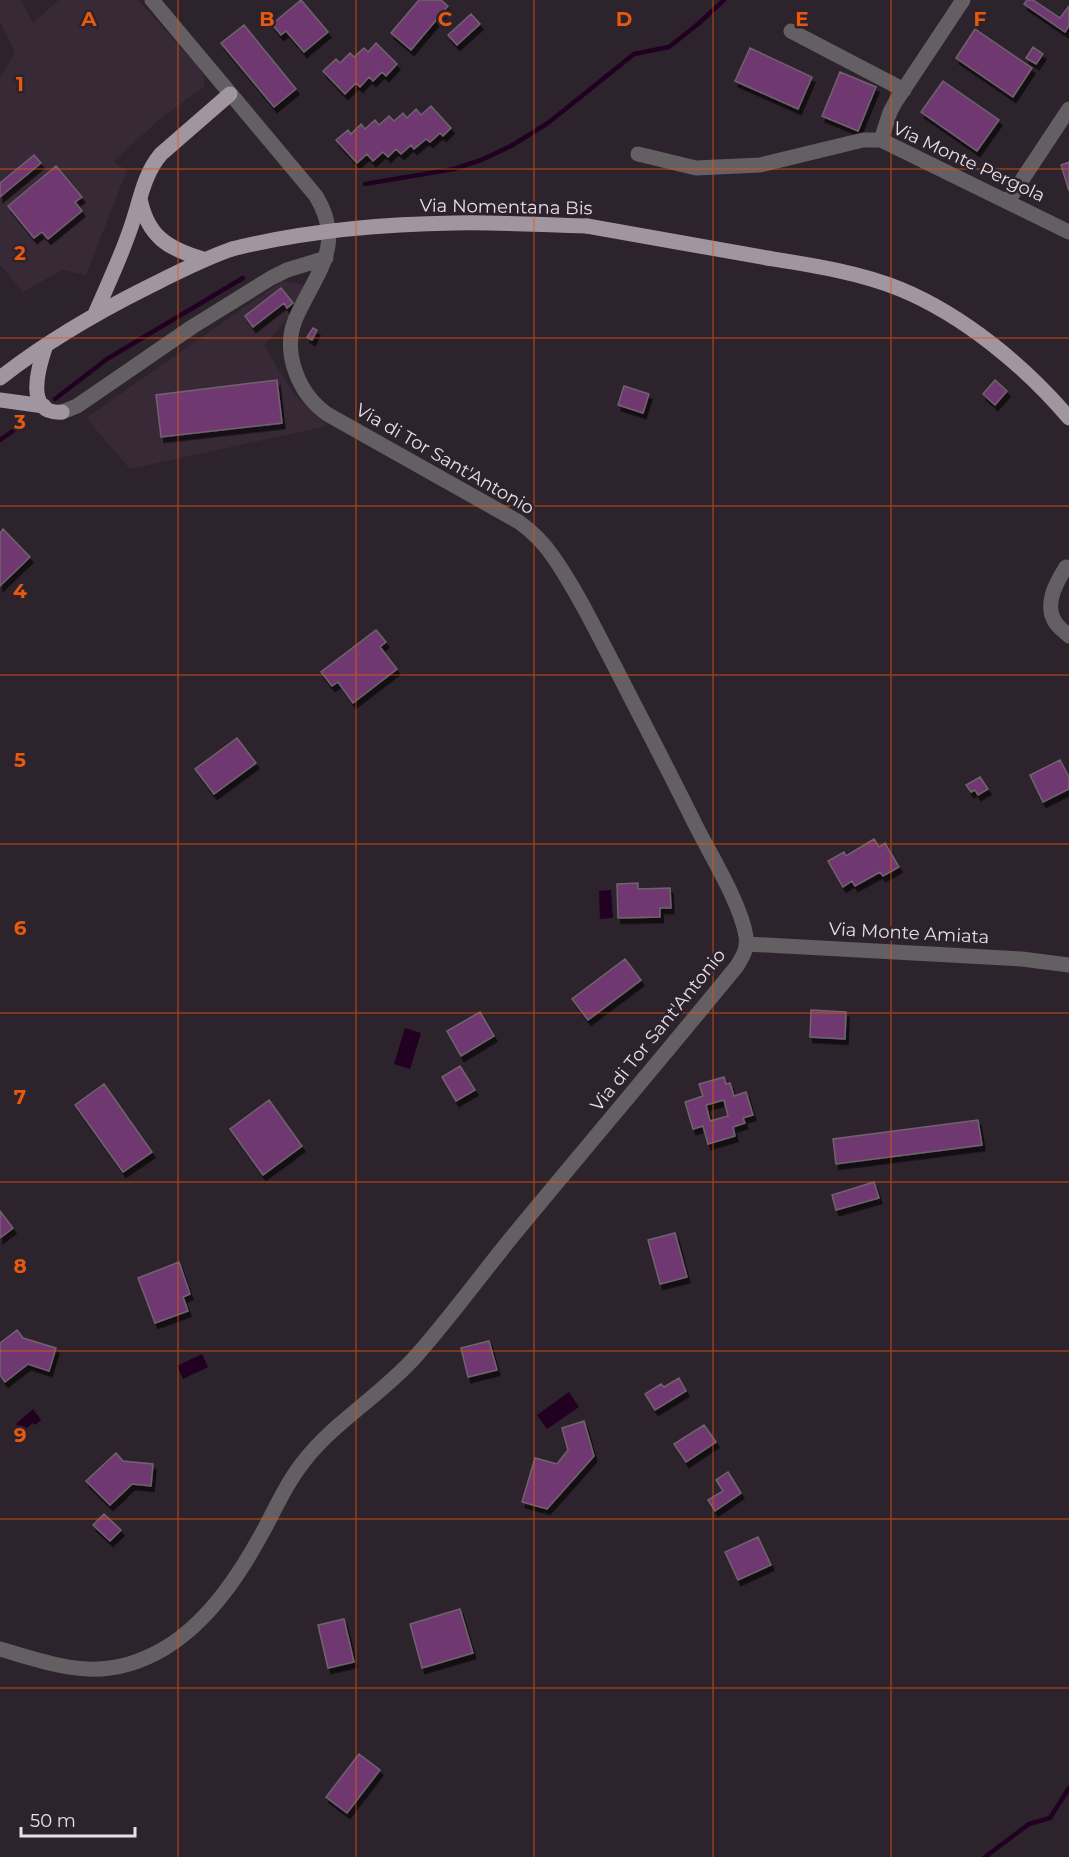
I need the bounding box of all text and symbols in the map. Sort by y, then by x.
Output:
text: A [80,7,97,31]
text: B [259,7,275,31]
text: C [438,7,453,31]
text: D [616,7,632,31]
text: E [795,7,809,31]
text: F [974,7,987,31]
text: 1 [16,72,24,96]
street label: Via Monte Pergola [889,117,1049,207]
street label: Via Nomentana Bis [419,194,593,220]
text: 2 [14,241,26,265]
street label: Via di Tor Sant'Antonio [352,399,538,519]
text: 3 [13,410,26,434]
text: 4 [13,579,27,603]
text: 5 [14,748,26,772]
text: 6 [14,916,27,940]
street label: Via Monte Amiata [828,918,990,948]
street label: Via di Tor Sant'Antonio [586,944,730,1116]
text: 7 [14,1085,26,1109]
text: 8 [13,1254,27,1278]
text: 9 [14,1423,26,1447]
scale bar [21,1800,135,1838]
text: 50 m [30,1810,76,1832]

